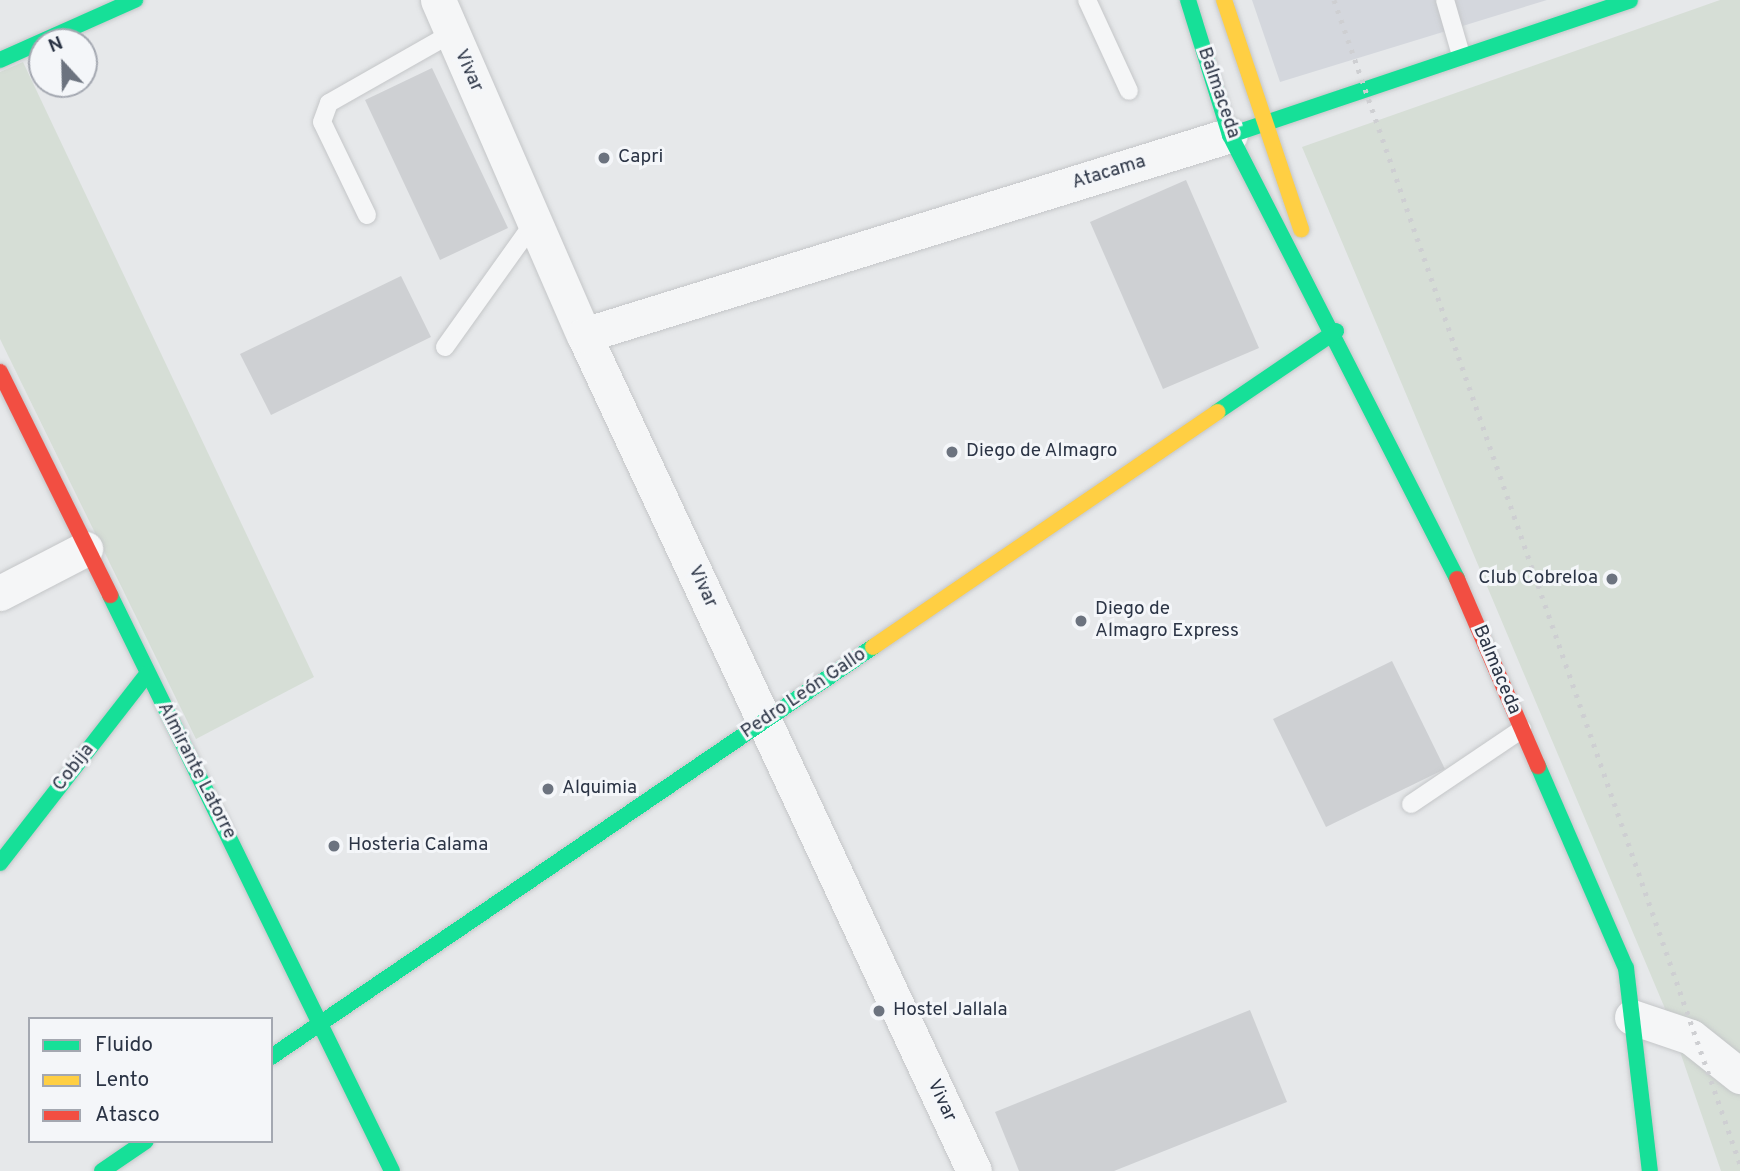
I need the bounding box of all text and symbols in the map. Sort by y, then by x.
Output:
north arrow [28,28,98,98]
text: N [45,32,67,59]
street label: Balmaceda [1192,44,1244,142]
street label: Vivar [449,46,487,96]
place label: Capri [618,147,663,169]
marker: Capri [596,150,612,166]
street label: Atacama [1069,151,1149,195]
place label: Diego de Almagro [966,441,1118,463]
marker: Diego de Almagro [944,444,960,460]
street label: Vivar [682,562,722,612]
place label: Club Cobreloa [1478,568,1598,590]
marker: Club Cobreloa [1604,571,1620,587]
place label: Diego de Almagro Express [1095,599,1239,643]
marker: Diego de Almagro Express [1073,613,1089,629]
street label: Balmaceda [1467,622,1525,718]
street label: Pedro León Gallo [737,644,871,744]
street label: Almirante Latorre [152,699,240,843]
street label: Cobija [48,740,100,796]
place label: Alquimia [562,778,637,800]
marker: Alquimia [540,781,556,797]
place label: Hosteria Calama [348,835,488,857]
marker: Hosteria Calama [326,838,342,854]
place label: Hostel Jallala [893,1000,1007,1022]
marker: Hostel Jallala [871,1003,887,1019]
legend [28,1017,273,1143]
text: Fluido [95,1032,153,1059]
text: Lento [95,1067,149,1094]
street label: Vivar [921,1076,961,1126]
text: Atasco [95,1102,160,1129]

